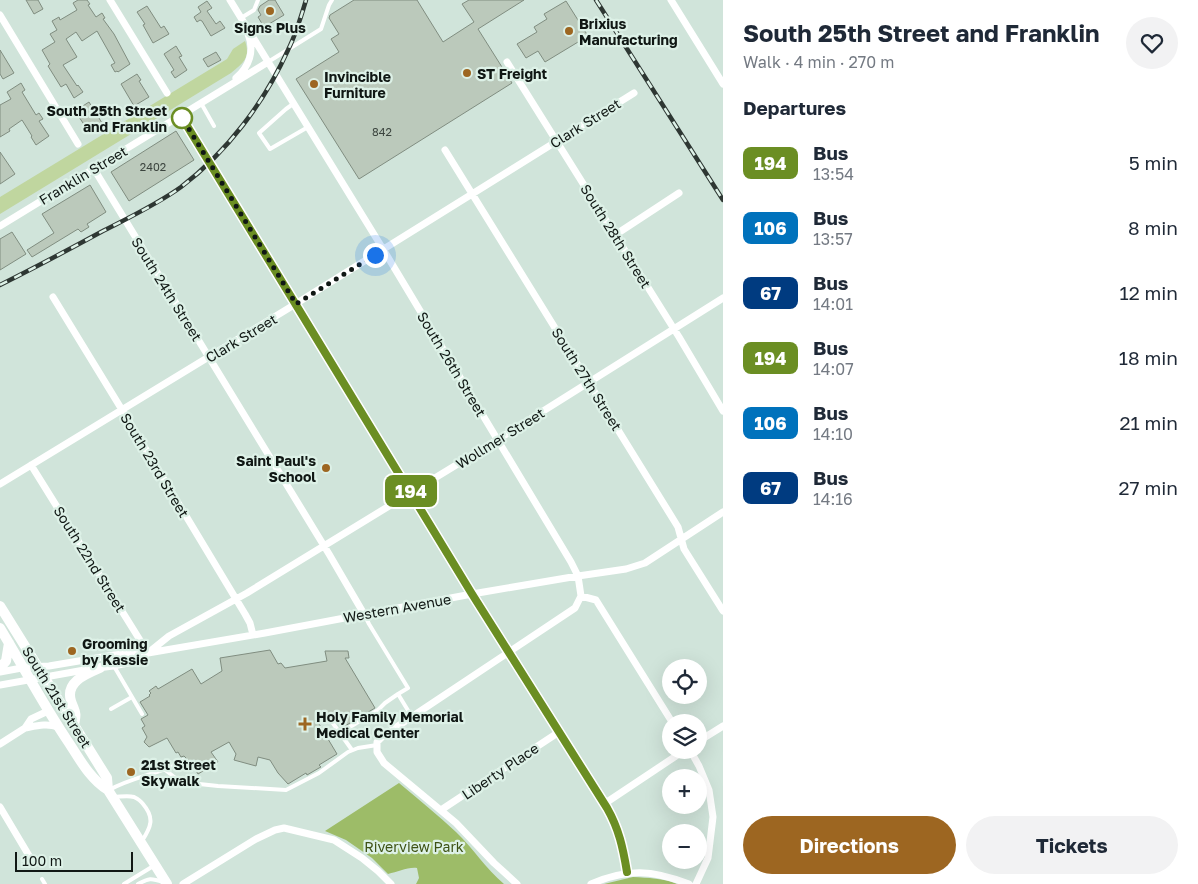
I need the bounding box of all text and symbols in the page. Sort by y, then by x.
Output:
marker: Signs Plus [264,5,276,17]
place label: Brixius Manufacturing [579,15,678,48]
button: heart [1126,17,1178,69]
text: South 25th Street and Franklin [743,18,1100,47]
place label: Signs Plus [234,19,306,36]
marker: Brixius Manufacturing [563,25,575,37]
text: Walk · 4 min · 270 m [743,52,894,72]
place label: ST Freight [477,65,547,82]
marker: ST Freight [461,67,473,79]
place label: Invincible Furniture [324,68,391,101]
marker: Invincible Furniture [308,78,320,90]
street label: Clark Street [546,95,624,151]
text: Departures [743,96,846,119]
place label: South 25th Street and Franklin [47,102,167,135]
marker: South 25th Street and Franklin [171,107,193,129]
house number: 842 [372,125,392,138]
text: Bus [813,141,848,164]
street label: Franklin Street [36,142,130,208]
text: 5 min [1129,151,1178,174]
text: 194 [755,152,786,174]
house number: 2402 [140,160,166,173]
text: 13:54 [813,164,854,184]
street label: South 28th Street [577,181,655,291]
text: Bus [813,206,848,229]
text: 8 min [1128,216,1178,239]
text: 106 [754,217,787,239]
text: 13:57 [813,229,853,249]
street label: South 24th Street [128,234,206,344]
your location [363,243,388,268]
text: Bus [813,271,848,294]
text: 12 min [1119,281,1178,304]
text: 67 [760,282,781,304]
text: 14:01 [813,294,853,314]
street label: South 26th Street [414,309,490,419]
street label: Clark Street [202,310,280,366]
street label: South 27th Street [548,324,626,434]
text: Bus [813,336,848,359]
text: 18 min [1119,346,1178,369]
text: 194 [755,347,786,369]
text: 14:07 [813,359,854,379]
text: Bus [813,401,848,424]
street label: Wollmer Street [453,404,547,472]
street label: South 23rd Street [117,410,193,520]
text: 21 min [1119,411,1178,434]
text: 106 [754,412,787,434]
text: 14:10 [813,424,853,444]
place label: Saint Paul's School [236,452,316,485]
marker: Saint Paul's School [320,462,332,474]
text: Bus [813,466,848,489]
line badge: 194 [382,475,440,507]
text: 27 min [1119,476,1178,499]
text: 67 [760,477,781,499]
text: 194 [395,480,427,502]
text: 14:16 [813,489,853,509]
street label: South 22nd Street [50,503,130,615]
street label: Western Avenue [342,590,452,626]
place label: Grooming by Kassie [82,635,148,668]
street label: South 21st Street [19,643,95,751]
marker: Grooming by Kassie [66,645,78,657]
map controls [662,659,707,869]
button: locate [662,659,707,704]
place label: Holy Family Memorial Medical Center [316,708,464,741]
button: layers [662,714,707,759]
marker: Holy Family Memorial Medical Center [298,717,312,731]
street label: Liberty Place [458,739,542,803]
place label: 21st Street Skywalk [141,756,216,789]
marker: 21st Street Skywalk [125,766,137,778]
button: + [662,769,707,814]
button: Directions [743,816,956,874]
button: Tickets [966,816,1178,874]
button: − [662,824,707,869]
park label: Riverview Park [364,838,464,855]
scale bar [15,849,132,872]
text: 100 m [22,852,62,869]

